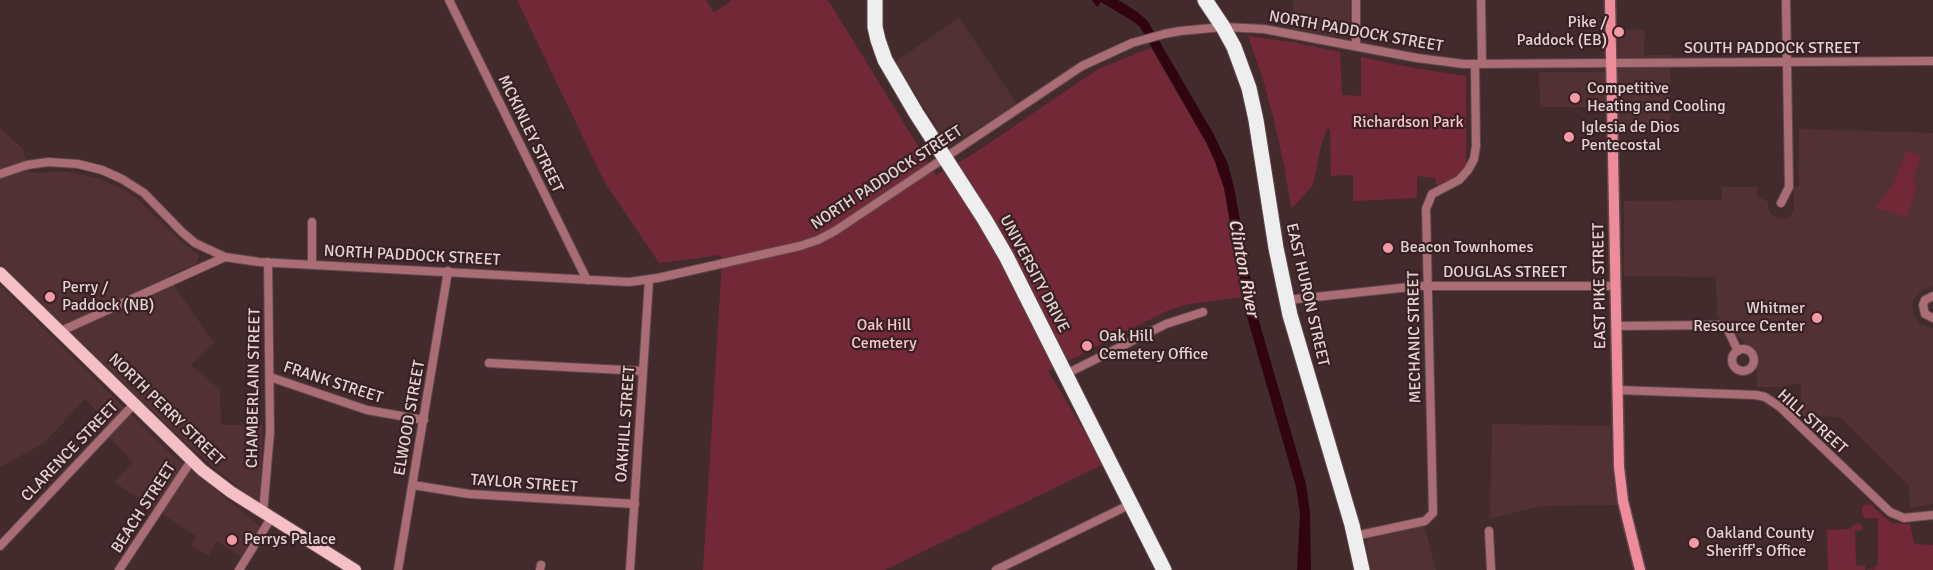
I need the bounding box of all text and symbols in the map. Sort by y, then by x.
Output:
street label: NORTH PADDOCK STREET [1267,7,1445,57]
place label: Pike / Paddock (EB) [1517,13,1607,51]
marker: Pike / Paddock (EB) [1612,25,1626,39]
street label: SOUTH PADDOCK STREET [1684,39,1860,59]
street label: MCKINLEY STREET [493,72,567,196]
place label: Competitive Heating and Cooling [1587,79,1726,117]
marker: Competitive Heating and Cooling [1568,91,1582,105]
park label: Richardson Park [1353,113,1463,133]
place label: Iglesia de Dios Pentecostal [1581,118,1680,156]
street label: NORTH PADDOCK STREET [808,122,966,234]
marker: Iglesia de Dios Pentecostal [1562,130,1576,144]
street label: UNIVERSITY DRIVE [995,212,1073,336]
water label: Clinton River [1223,217,1263,319]
street label: EAST HURON STREET [1281,222,1333,368]
street label: EAST PIKE STREET [1589,223,1611,349]
place label: Beacon Townhomes [1400,238,1534,258]
marker: Beacon Townhomes [1381,241,1395,255]
street label: NORTH PADDOCK STREET [323,242,501,270]
street label: DOUGLAS STREET [1443,263,1567,283]
street label: MECHANIC STREET [1404,270,1426,404]
place label: Perry / Paddock (NB) [62,278,154,316]
marker: Perry / Paddock (NB) [43,290,57,304]
place label: Whitmer Resource Center [1693,299,1805,337]
street label: CHAMBERLAIN STREET [243,308,265,468]
marker: Whitmer Resource Center [1810,311,1824,325]
park label: Oak Hill Cemetery [851,316,917,354]
place label: Oak Hill Cemetery Office [1099,327,1208,365]
marker: Oak Hill Cemetery Office [1080,339,1094,353]
street label: NORTH PERRY STREET [104,350,228,470]
street label: FRANK STREET [281,358,385,408]
street label: ELWOOD STREET [390,359,430,477]
street label: OAKHILL STREET [612,365,640,483]
street label: HILL STREET [1773,386,1851,458]
street label: CLARENCE STREET [17,398,123,506]
street label: BEACH STREET [108,459,180,557]
street label: TAYLOR STREET [470,471,578,497]
place label: Oakland County Sheriff's Office [1706,524,1814,562]
place label: Perrys Palace [244,530,336,550]
marker: Perrys Palace [225,533,239,547]
marker: Oakland County Sheriff's Office [1687,536,1701,550]

